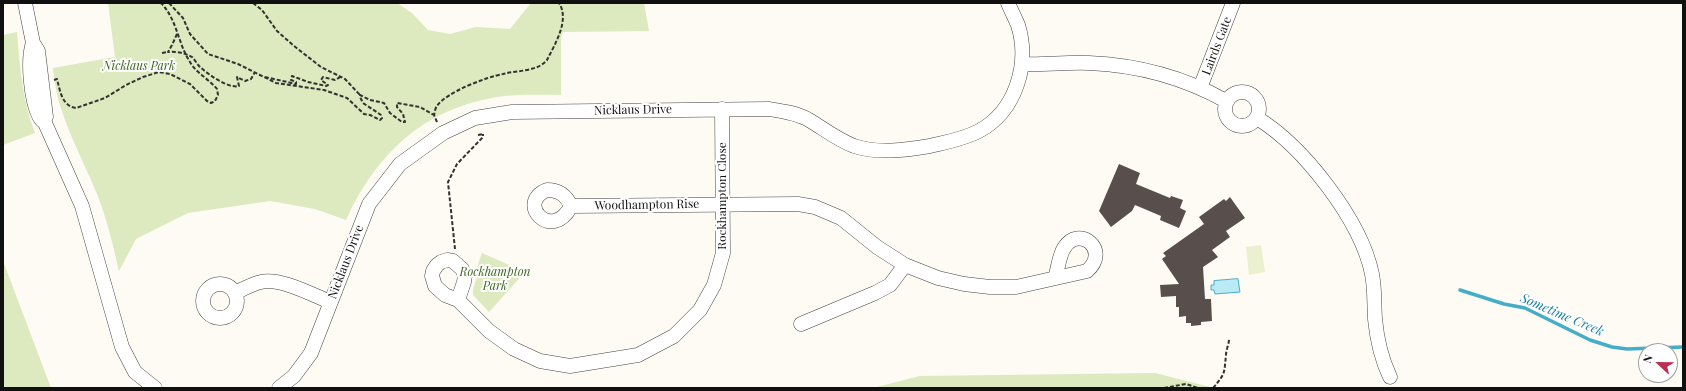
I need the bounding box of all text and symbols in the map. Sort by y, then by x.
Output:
street label: Lairds Gate [1199,15,1235,77]
park label: Nicklaus Park [103,59,175,73]
street label: Nicklaus Drive [594,102,672,118]
street label: Rockhampton Close [715,142,729,250]
street label: Woodhampton Rise [595,197,699,213]
street label: Nicklaus Drive [325,223,367,301]
park label: Rockhampton Park [459,265,531,293]
water label: Sometime Creek [1518,290,1606,340]
north arrow [1638,343,1678,383]
text: N [1639,352,1656,365]

